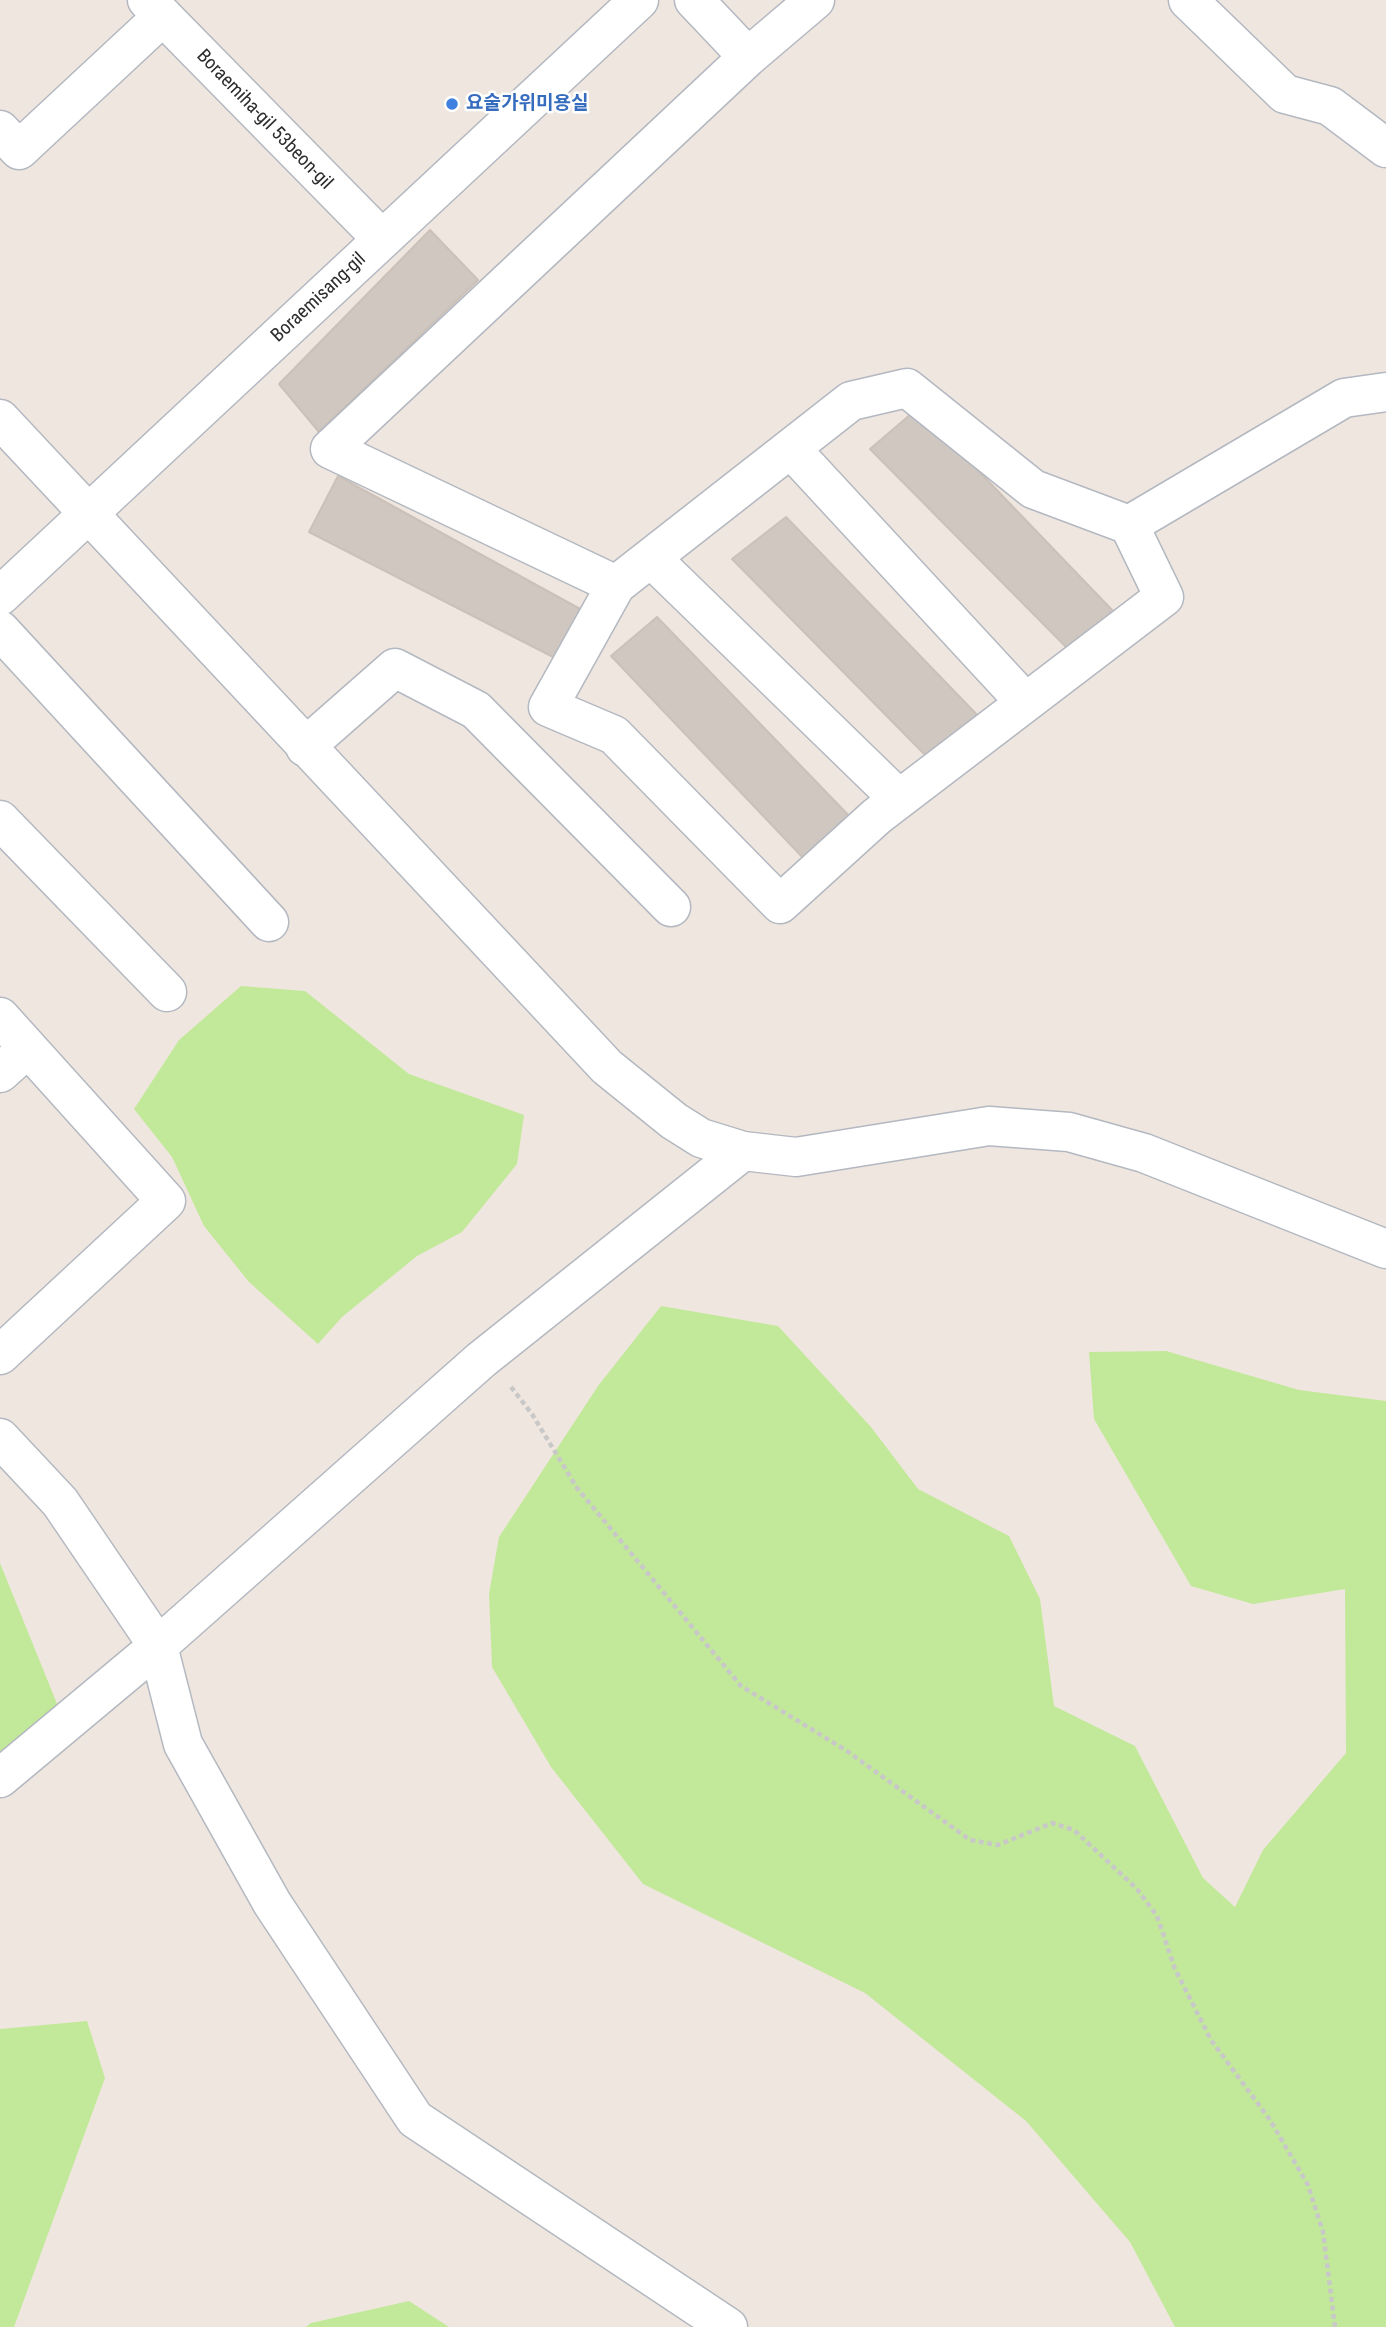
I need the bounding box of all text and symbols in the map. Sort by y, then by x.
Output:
street label: Boraemiha-gil 53beon-gil [191,45,337,195]
place label: 요술가위미용실 [466,93,588,115]
marker: 요술가위미용실 [444,96,460,112]
street label: Boraemisang-gil [267,248,371,348]

